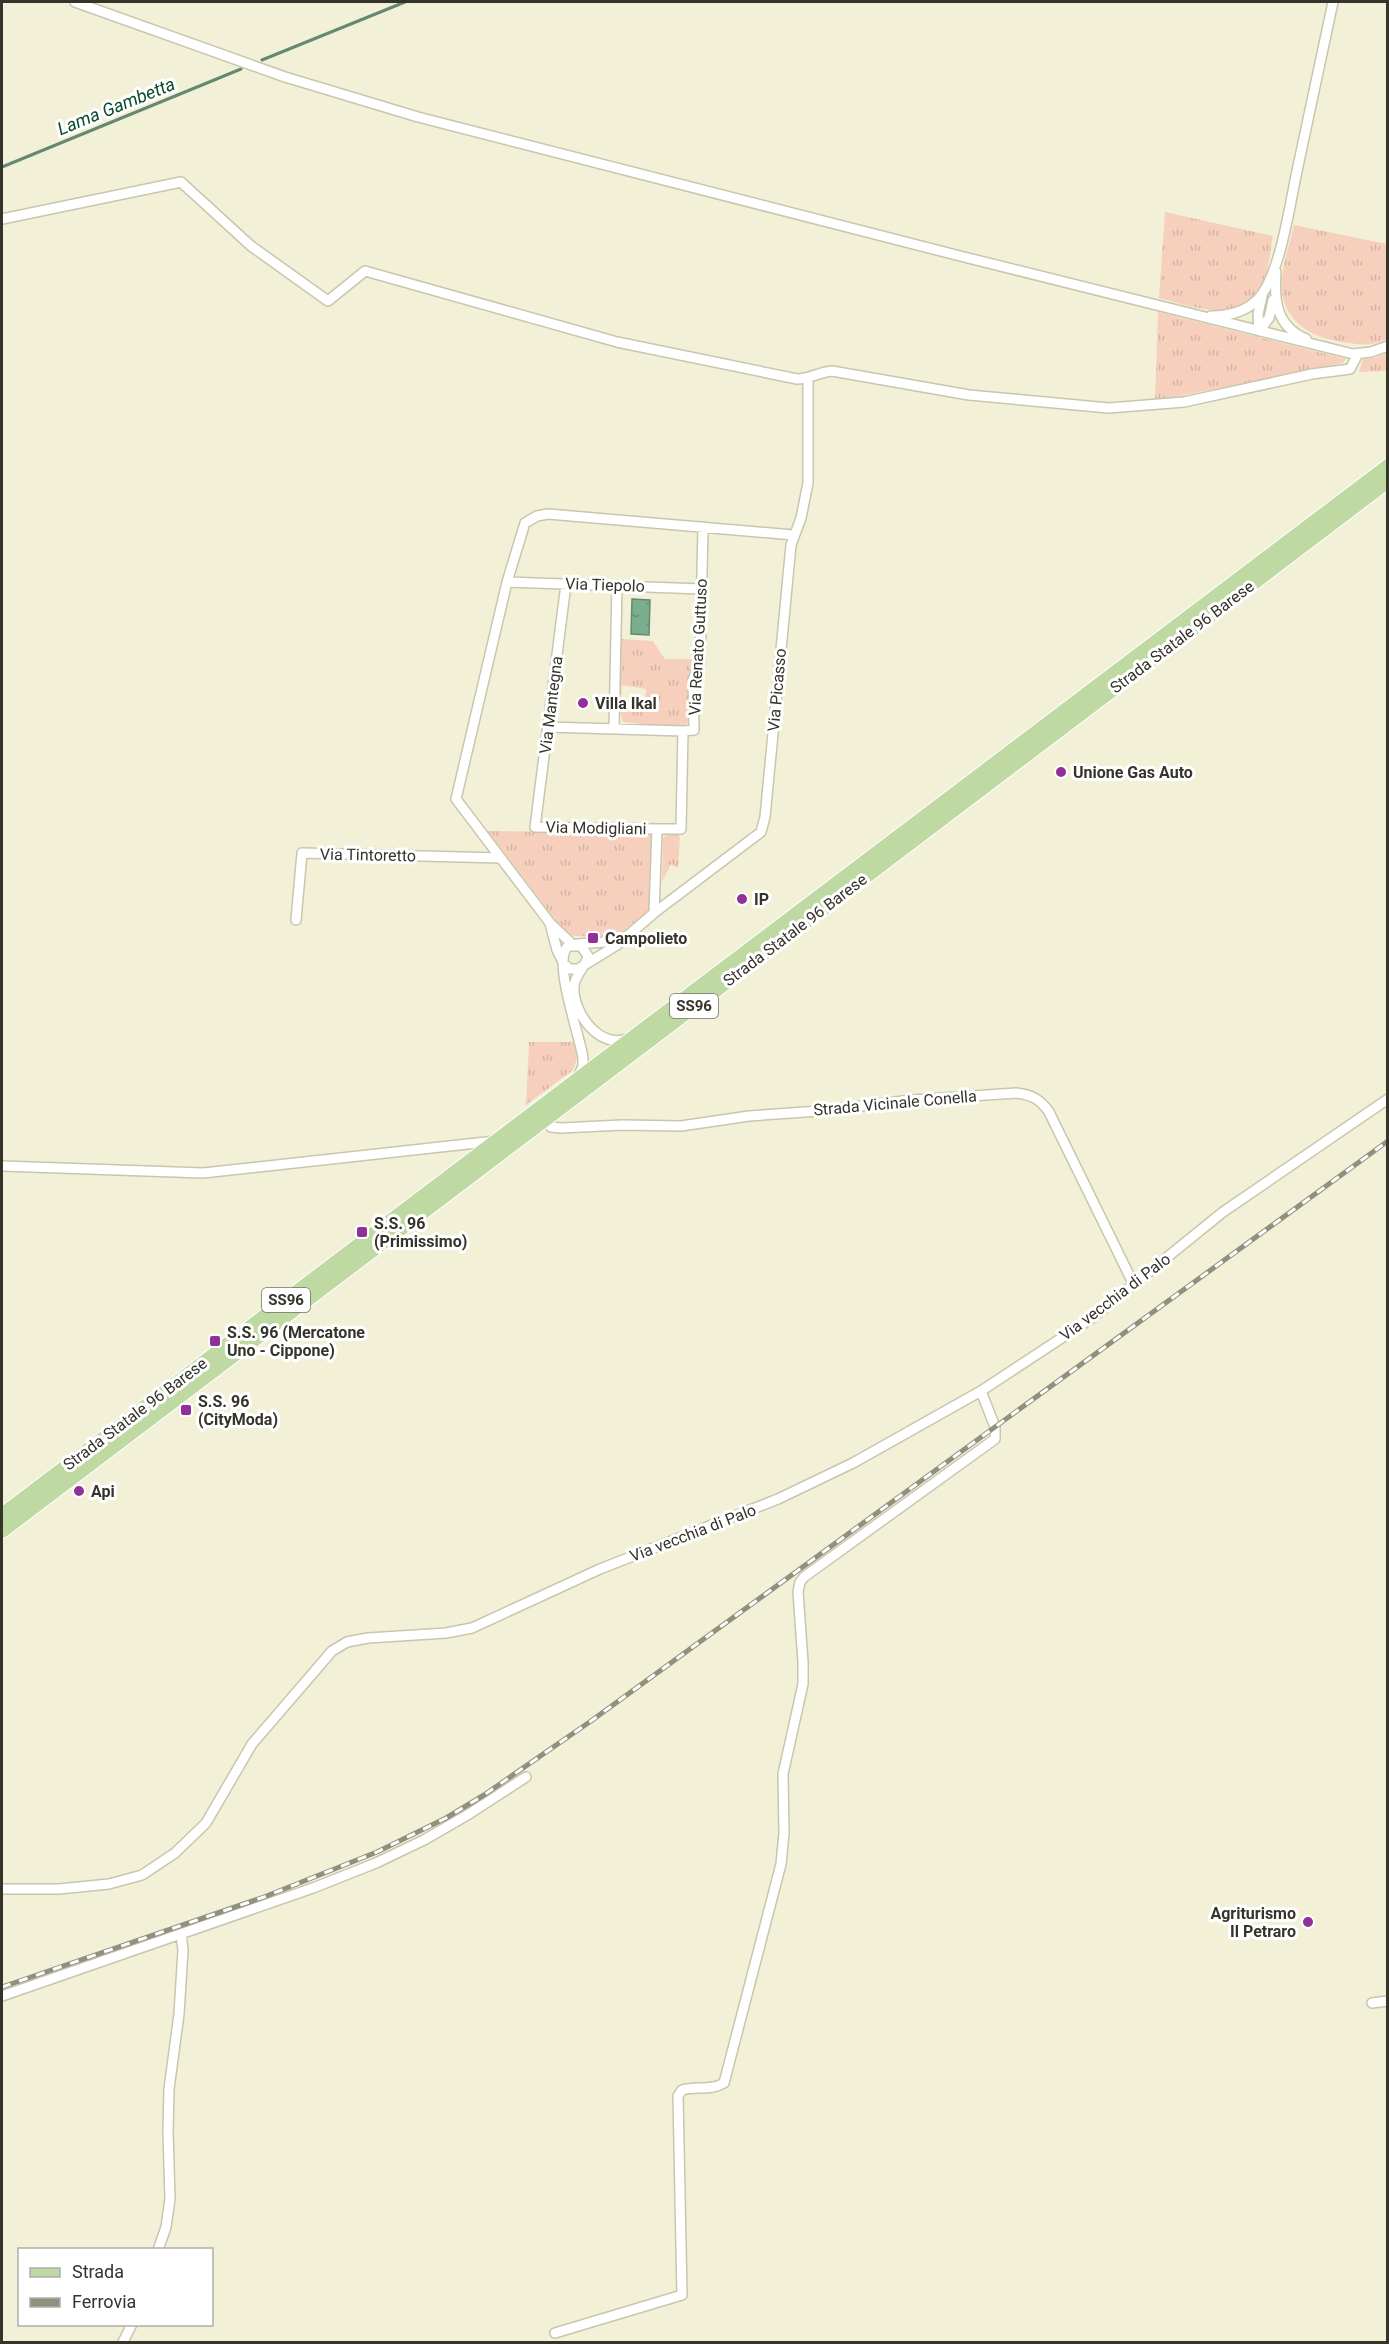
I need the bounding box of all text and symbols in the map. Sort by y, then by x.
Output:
water label: Lama Gambetta [54,73,178,139]
street label: Via Tiepolo [565,574,645,596]
street label: Strada Statale 96 Barese [1106,577,1258,697]
street label: Via Renato Guttuso [685,578,711,716]
street label: Via Picasso [764,648,790,732]
street label: Via Mantegna [536,655,566,755]
place label: Villa Ikal [595,694,657,713]
marker: Villa Ikal [576,696,590,710]
place label: Unione Gas Auto [1073,763,1193,782]
marker: Unione Gas Auto [1054,765,1068,779]
street label: Via Modigliani [545,818,647,838]
street label: Via Tintoretto [320,845,416,865]
street label: Strada Statale 96 Barese [719,870,871,990]
place label: IP [754,890,769,909]
marker: IP [735,892,749,906]
place label: Campolieto [605,929,687,948]
marker: Campolieto [586,931,600,945]
road number: SS96 [670,994,718,1018]
street label: Strada Vicinale Conella [813,1086,977,1120]
place label: S.S. 96 (Primissimo) [374,1214,467,1251]
marker: S.S. 96 (Primissimo) [355,1225,369,1239]
street label: Via vecchia di Palo [1056,1249,1174,1345]
road number: SS96 [262,1288,310,1312]
place label: S.S. 96 (Mercatone Uno - Cippone) [227,1323,365,1360]
marker: S.S. 96 (Mercatone Uno - Cippone) [208,1334,222,1348]
street label: Strada Statale 96 Barese [59,1354,211,1474]
place label: S.S. 96 (CityModa) [198,1392,278,1429]
marker: S.S. 96 (CityModa) [179,1403,193,1417]
place label: Api [91,1482,115,1501]
marker: Api [72,1484,86,1498]
street label: Via vecchia di Palo [627,1500,759,1566]
place label: Agriturismo Il Petraro [1210,1904,1296,1941]
marker: Agriturismo Il Petraro [1301,1915,1315,1929]
legend [18,2248,213,2326]
text: Strada [72,2261,124,2282]
text: Ferrovia [72,2291,136,2312]

